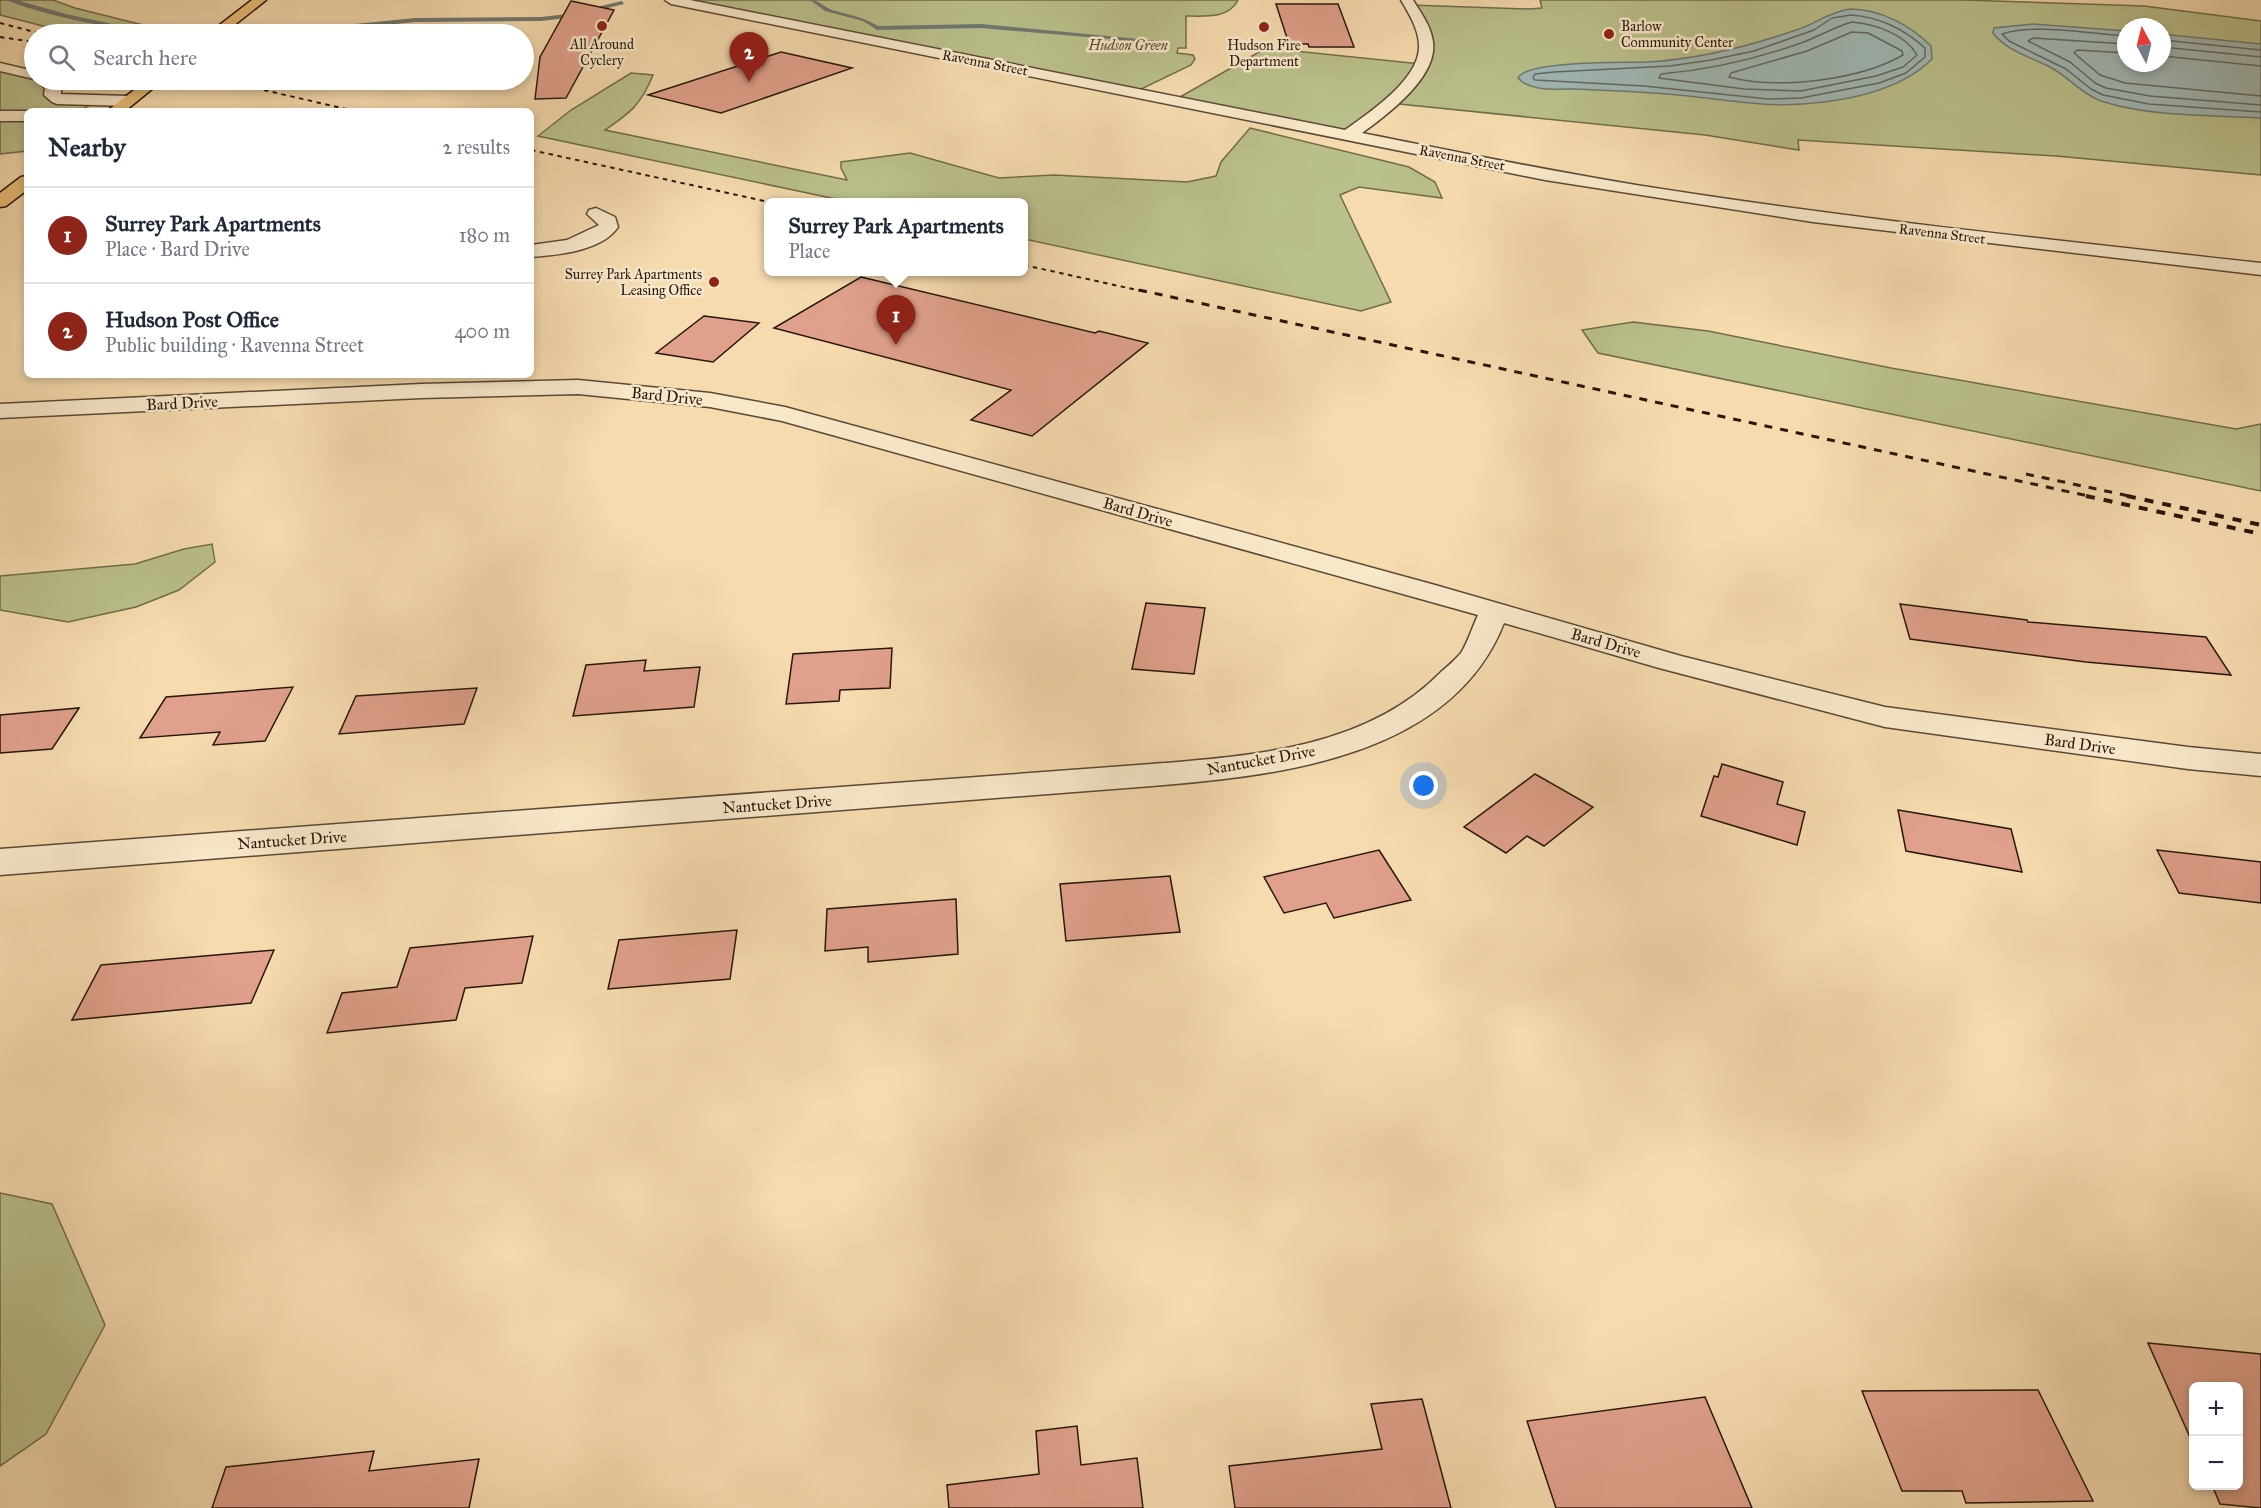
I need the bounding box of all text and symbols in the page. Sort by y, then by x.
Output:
place label: Barlow Community Center [1621,18,1734,51]
north arrow [2117,18,2171,72]
marker: All Around Cyclery [595,19,609,33]
marker: Hudson Fire Department [1257,20,1271,34]
search box [24,24,534,90]
marker: Barlow Community Center [1602,27,1616,41]
pin: 2 [730,32,768,82]
place label: All Around Cyclery [569,36,634,69]
park label: Hudson Green [1087,37,1169,54]
place label: Hudson Fire Department [1227,37,1301,70]
icon: search [45,41,78,74]
text: Search here [93,44,197,71]
street label: Ravenna Street [941,46,1029,80]
text: Nearby [48,131,126,163]
text: 2 results [442,135,510,159]
street label: Ravenna Street [1418,141,1506,175]
popup [764,198,1028,276]
text: Surrey Park Apartments [105,210,321,237]
text: Surrey Park Apartments [788,212,1004,239]
street label: Ravenna Street [1898,220,1986,248]
text: 1 [64,223,71,247]
text: 180 m [459,223,510,247]
text: Place · Bard Drive [105,237,250,261]
text: Place [788,239,830,263]
place label: Surrey Park Apartments Leasing Office [565,266,702,299]
marker: Surrey Park Apartments Leasing Office [707,275,721,289]
pin: 1 [876,296,916,345]
text: Hudson Post Office [105,306,279,333]
text: 2 [63,319,72,343]
text: 400 m [454,319,510,343]
text: Public building · Ravenna Street [105,333,364,357]
street label: Bard Drive [630,383,704,409]
street label: Bard Drive [146,392,219,414]
street label: Bard Drive [1101,493,1175,531]
street label: Bard Drive [1569,624,1643,662]
street label: Bard Drive [2043,730,2117,758]
street label: Nantucket Drive [1205,741,1317,779]
your location [1409,771,1438,800]
street label: Nantucket Drive [722,791,833,817]
street label: Nantucket Drive [237,827,348,853]
map controls [2189,1382,2243,1490]
button: + [2189,1382,2243,1436]
button: − [2189,1436,2243,1490]

